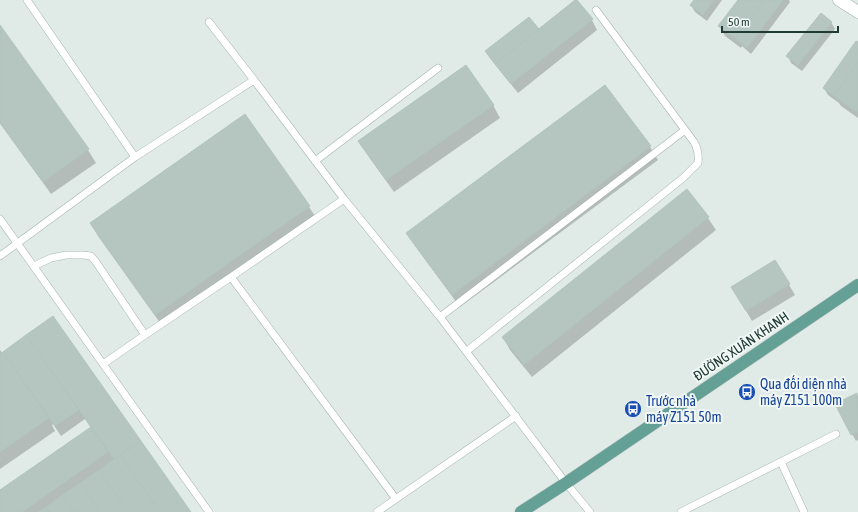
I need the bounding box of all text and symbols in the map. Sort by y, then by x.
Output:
scale bar [722,8,838,34]
text: 50 m [728,15,750,29]
street label: ĐƯỜNG XUÂN KHANH [690,308,792,384]
place label: Qua đối diện nhà máy Z151 100m [760,375,847,408]
bus stop icon: Qua đối diện nhà máy Z151 100m [737,382,757,402]
place label: Trước nhà máy Z151 50m [646,393,721,425]
bus stop icon: Trước nhà máy Z151 50m [623,399,643,419]

